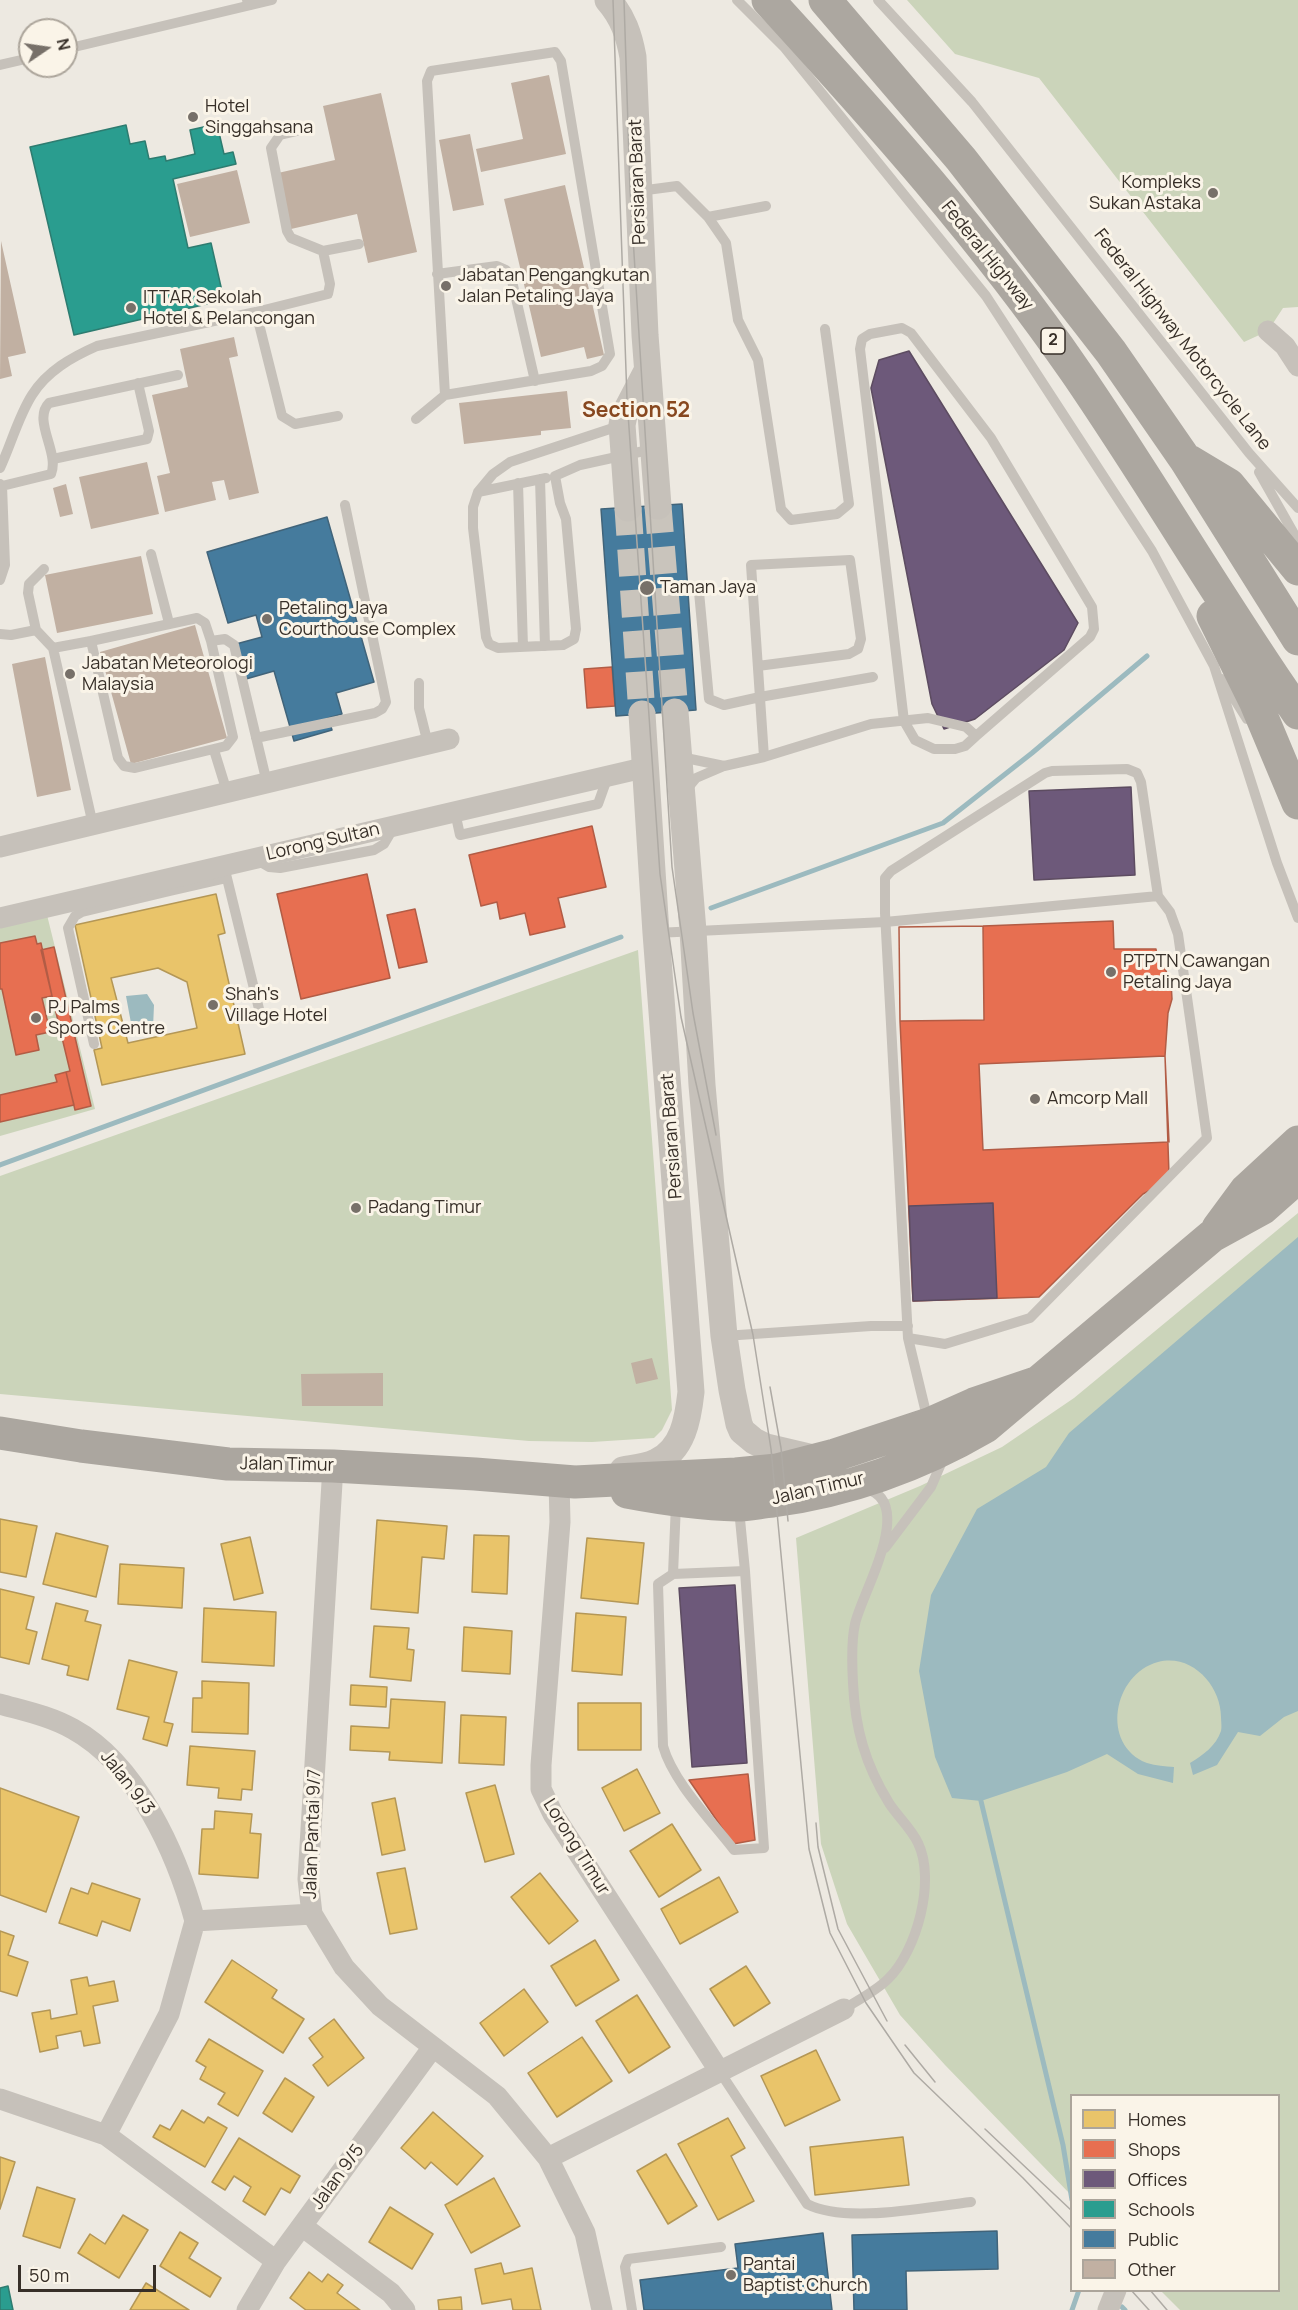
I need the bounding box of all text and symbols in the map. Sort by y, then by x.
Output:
north arrow [18,18,78,78]
text: N [52,36,76,52]
place label: Hotel Singgahsana [205,96,313,138]
marker: Hotel Singgahsana [186,110,200,124]
street label: Persiaran Barat [625,119,651,245]
place label: Kompleks Sukan Astaka [1089,172,1201,214]
marker: Kompleks Sukan Astaka [1206,186,1220,200]
street label: Federal Highway [936,197,1038,315]
street label: Federal Highway Motorcycle Lane [1089,225,1275,455]
place label: Jabatan Pengangkutan Jalan Petaling Jaya [458,265,650,308]
marker: Jabatan Pengangkutan Jalan Petaling Jaya [439,279,453,293]
place label: ITTAR Sekolah Hotel & Pelancongan [143,287,315,330]
marker: ITTAR Sekolah Hotel & Pelancongan [124,301,138,315]
road number: 2 [1041,328,1065,354]
district label: Section 52 [582,398,690,424]
place label: Taman Jaya [660,577,756,599]
marker: Taman Jaya [638,579,656,597]
place label: Petaling Jaya Courthouse Complex [279,598,456,640]
marker: Petaling Jaya Courthouse Complex [260,612,274,626]
place label: Jabatan Meteorologi Malaysia [82,653,253,696]
marker: Jabatan Meteorologi Malaysia [63,667,77,681]
street label: Lorong Sultan [264,818,382,866]
place label: PTPTN Cawangan Petaling Jaya [1123,951,1270,994]
marker: PTPTN Cawangan Petaling Jaya [1104,965,1118,979]
place label: Shah's Village Hotel [225,984,327,1026]
place label: PJ Palms Sports Centre [48,997,165,1040]
marker: Shah's Village Hotel [206,998,220,1012]
marker: PJ Palms Sports Centre [29,1011,43,1025]
street label: Persiaran Barat [657,1072,687,1200]
place label: Amcorp Mall [1047,1088,1148,1110]
marker: Amcorp Mall [1028,1092,1042,1106]
place label: Padang Timur [368,1197,481,1219]
marker: Padang Timur [349,1201,363,1215]
street label: Jalan Timur [240,1453,334,1477]
street label: Jalan Timur [770,1468,866,1510]
street label: Jalan 9/3 [95,1747,159,1819]
street label: Jalan Pantai 9/7 [300,1769,326,1899]
street label: Lorong Timur [538,1795,614,1899]
legend [1070,2094,1280,2292]
text: Homes [1128,2107,1186,2131]
text: Shops [1128,2137,1180,2161]
street label: Jalan 9/5 [307,2140,369,2214]
text: Offices [1128,2167,1187,2191]
text: Schools [1128,2197,1195,2221]
text: Public [1128,2227,1179,2251]
scale bar [21,2253,159,2291]
place label: Pantai Baptist Church [743,2254,868,2296]
text: Other [1128,2257,1176,2281]
text: 50 m [29,2263,69,2287]
marker: Pantai Baptist Church [724,2268,738,2282]

